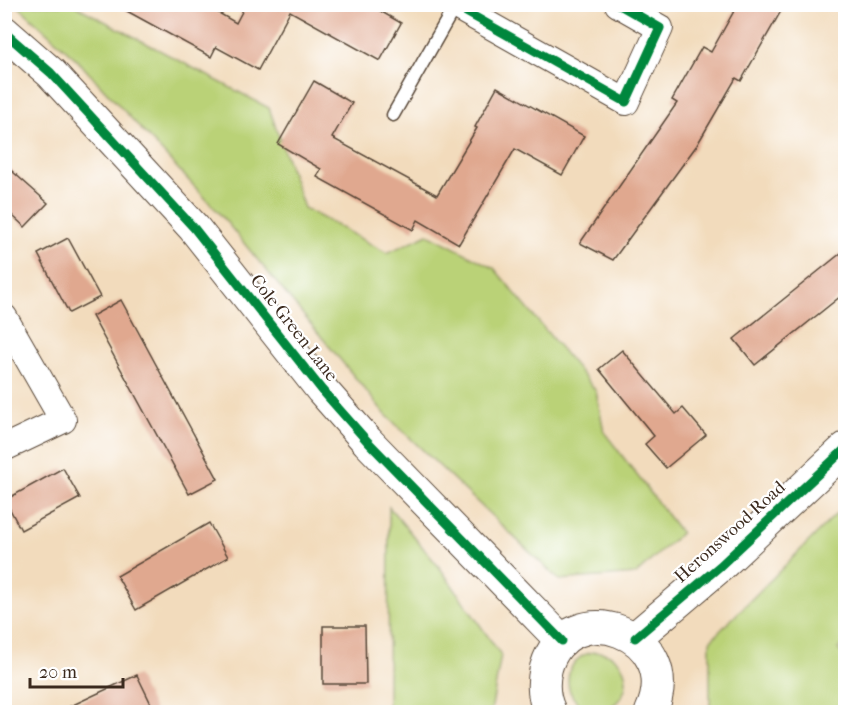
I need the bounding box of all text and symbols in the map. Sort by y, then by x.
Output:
street label: Cole Green Lane [246,270,342,386]
street label: Heronswood Road [670,477,790,587]
scale bar [30,651,123,689]
text: 20 m [39,662,77,683]

